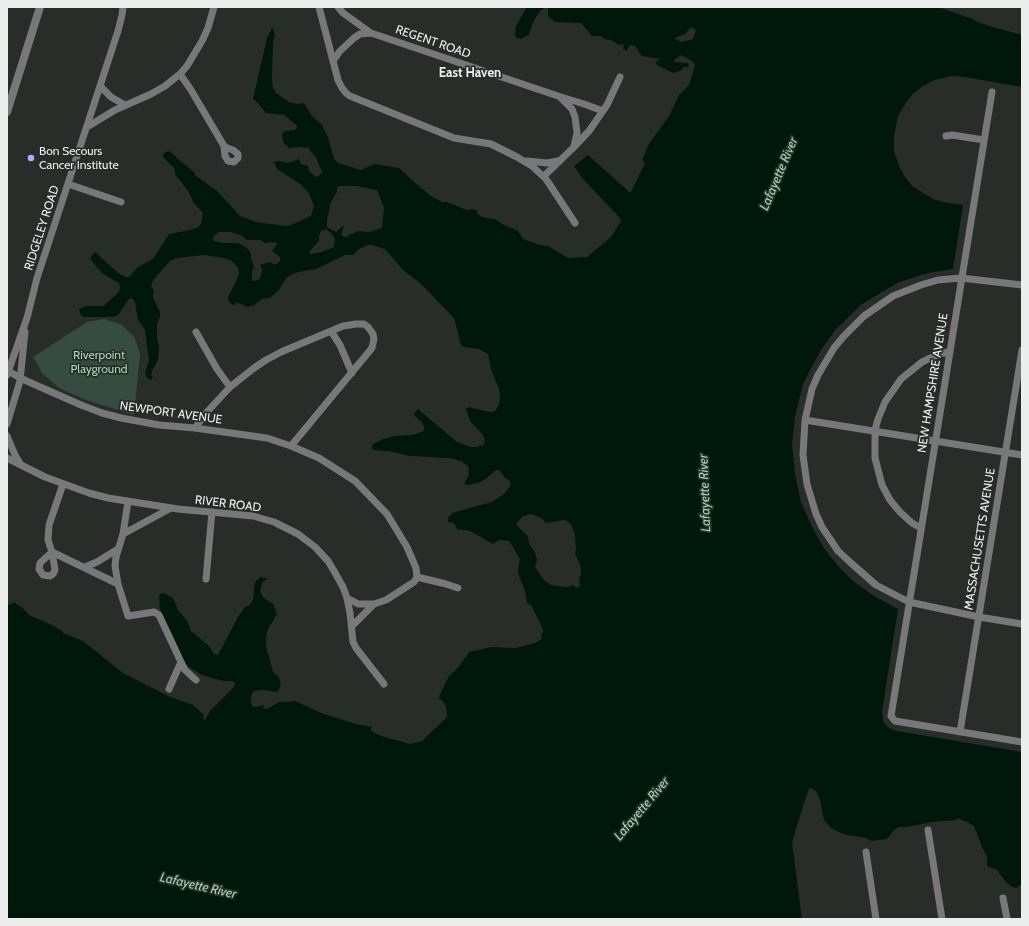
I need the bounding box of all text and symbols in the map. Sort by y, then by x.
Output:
street label: REGENT ROAD [394,22,472,62]
district label: East Haven [439,65,501,81]
water label: Lafayette River [757,135,801,213]
place label: Bon Secours Cancer Institute [39,144,119,172]
marker: Bon Secours Cancer Institute [26,153,36,163]
street label: RIDGELEY ROAD [22,184,62,272]
street label: NEW HAMPSHIRE AVENUE [915,312,951,454]
park label: Riverpoint Playground [70,348,128,376]
street label: NEWPORT AVENUE [119,399,223,427]
water label: Lafayette River [696,454,714,532]
street label: MASSACHUSETTS AVENUE [962,467,998,611]
street label: RIVER ROAD [194,493,262,515]
water label: Lafayette River [611,774,673,844]
water label: Lafayette River [158,870,238,902]

